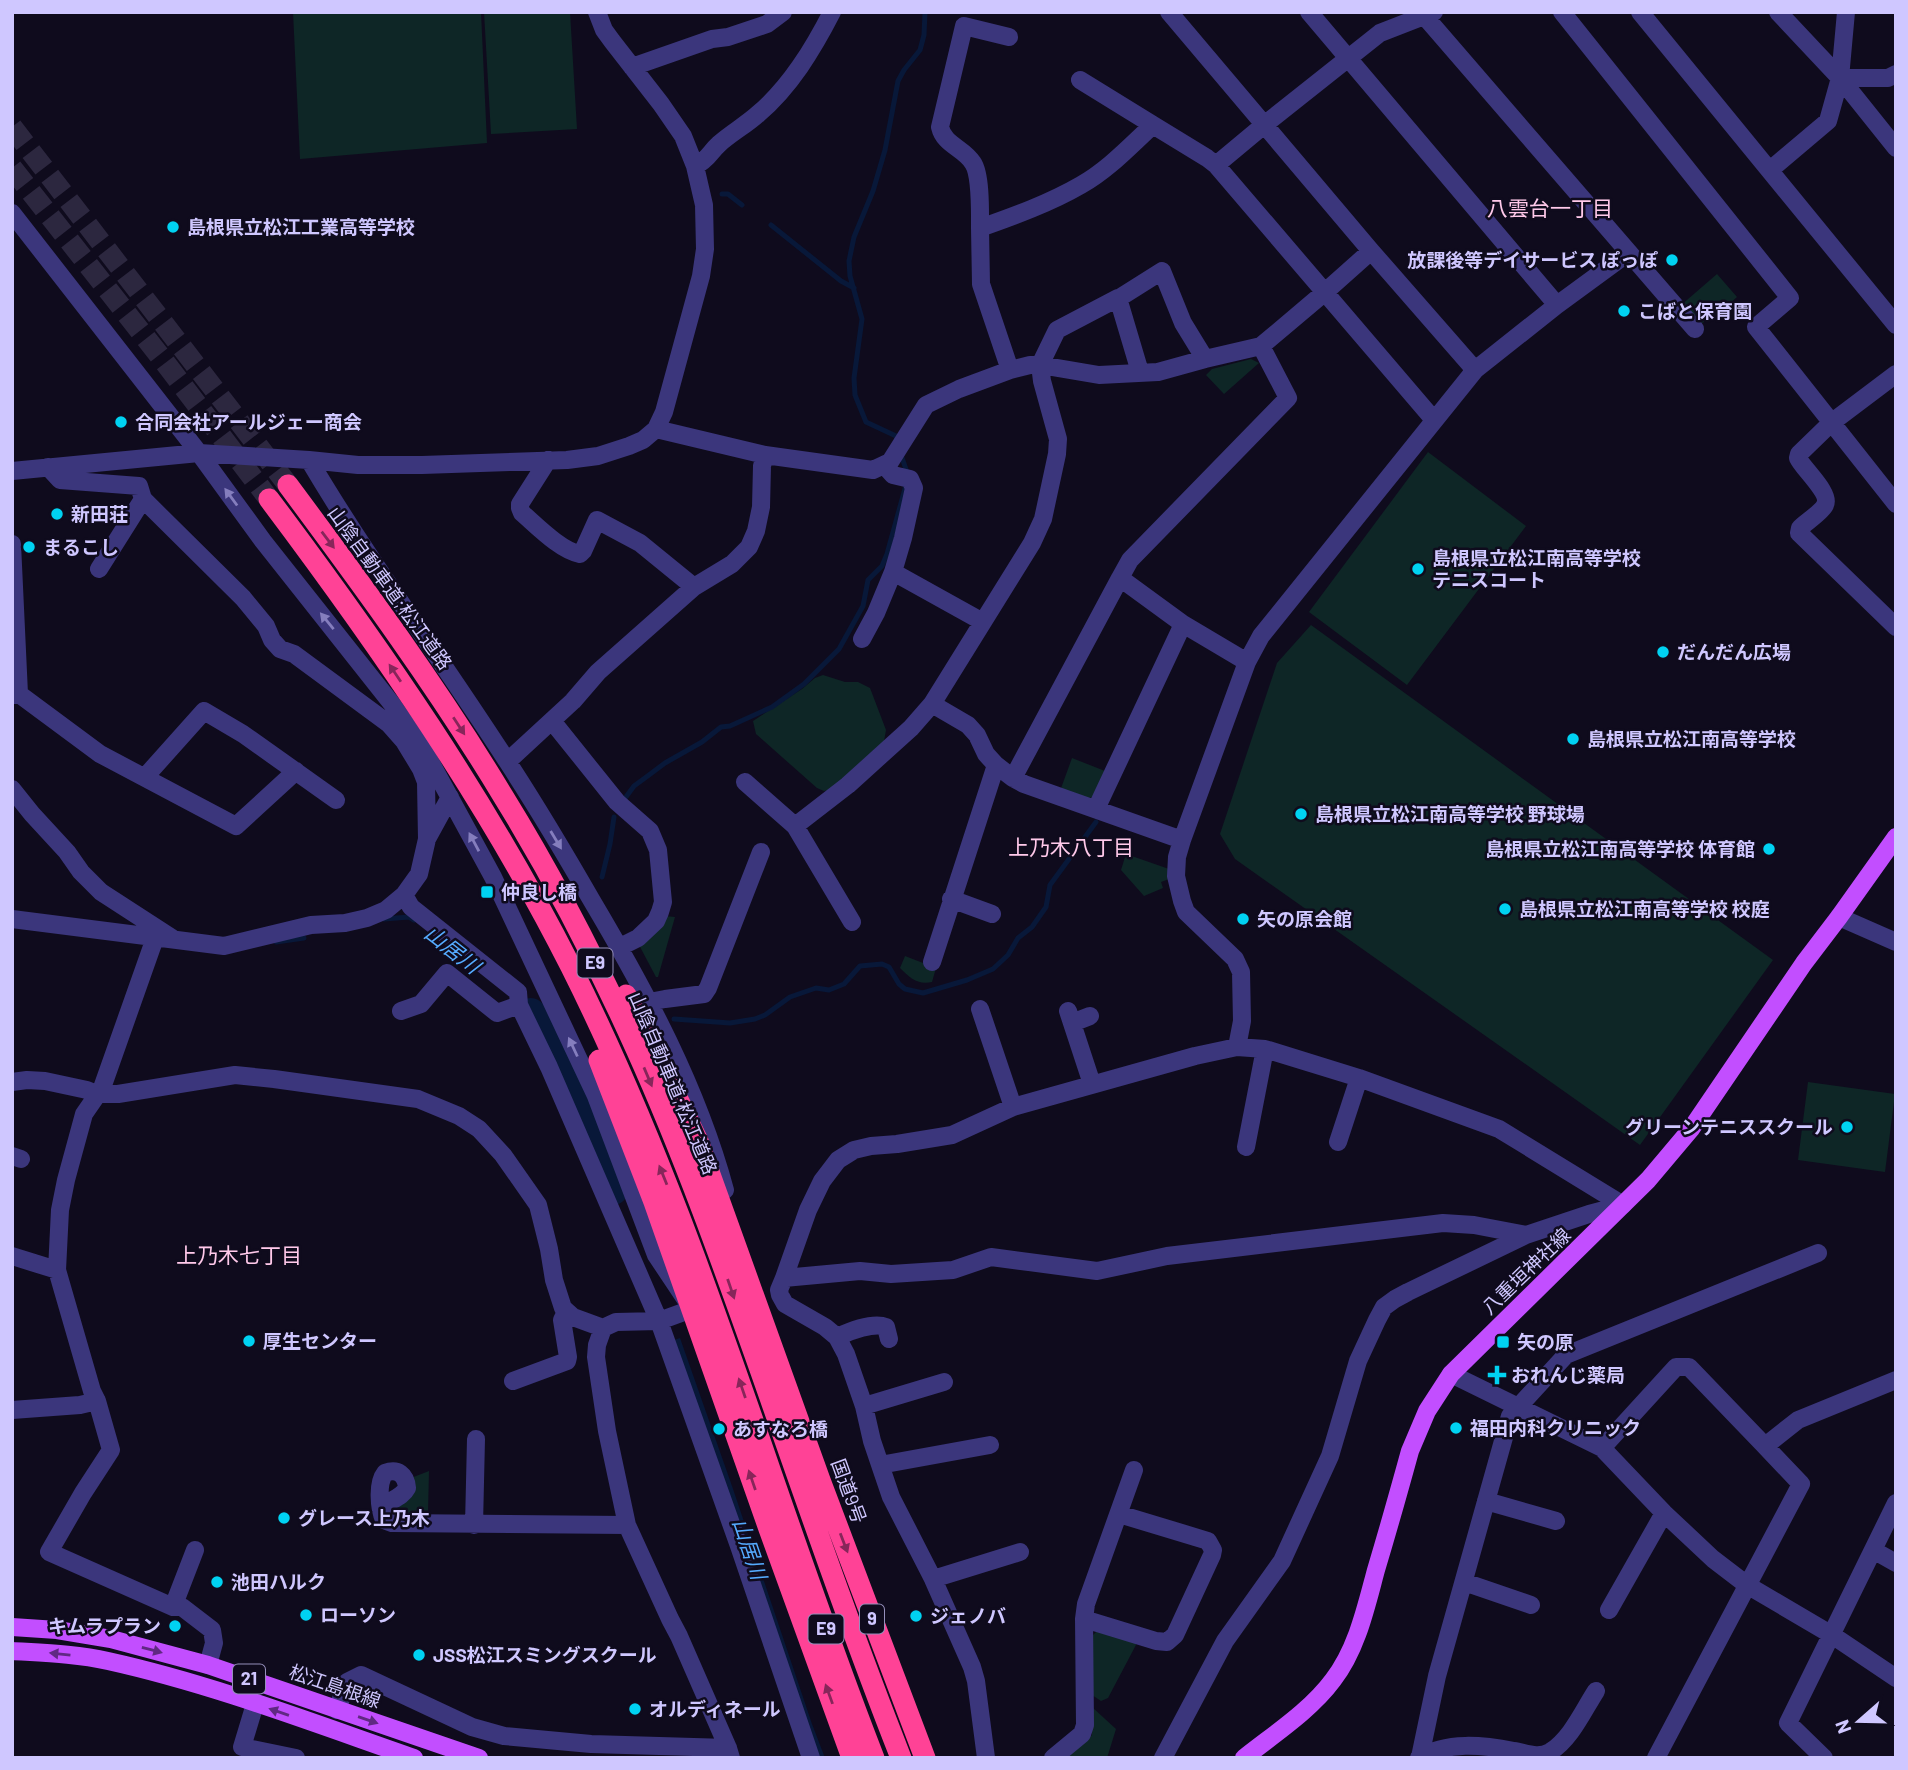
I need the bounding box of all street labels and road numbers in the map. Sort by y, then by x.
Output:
street label: 山陰自動車道;松江道路 [324,502,457,674]
road number: E9 [578,948,612,978]
street label: 山陰自動車道;松江道路 [625,988,722,1177]
street label: 八重垣神社線 [1477,1223,1575,1319]
street label: 国道9号 [827,1455,872,1526]
road number: 9 [860,1604,884,1634]
road number: E9 [808,1614,844,1644]
street label: 松江島根線 [286,1659,384,1712]
road number: 21 [233,1664,265,1694]

